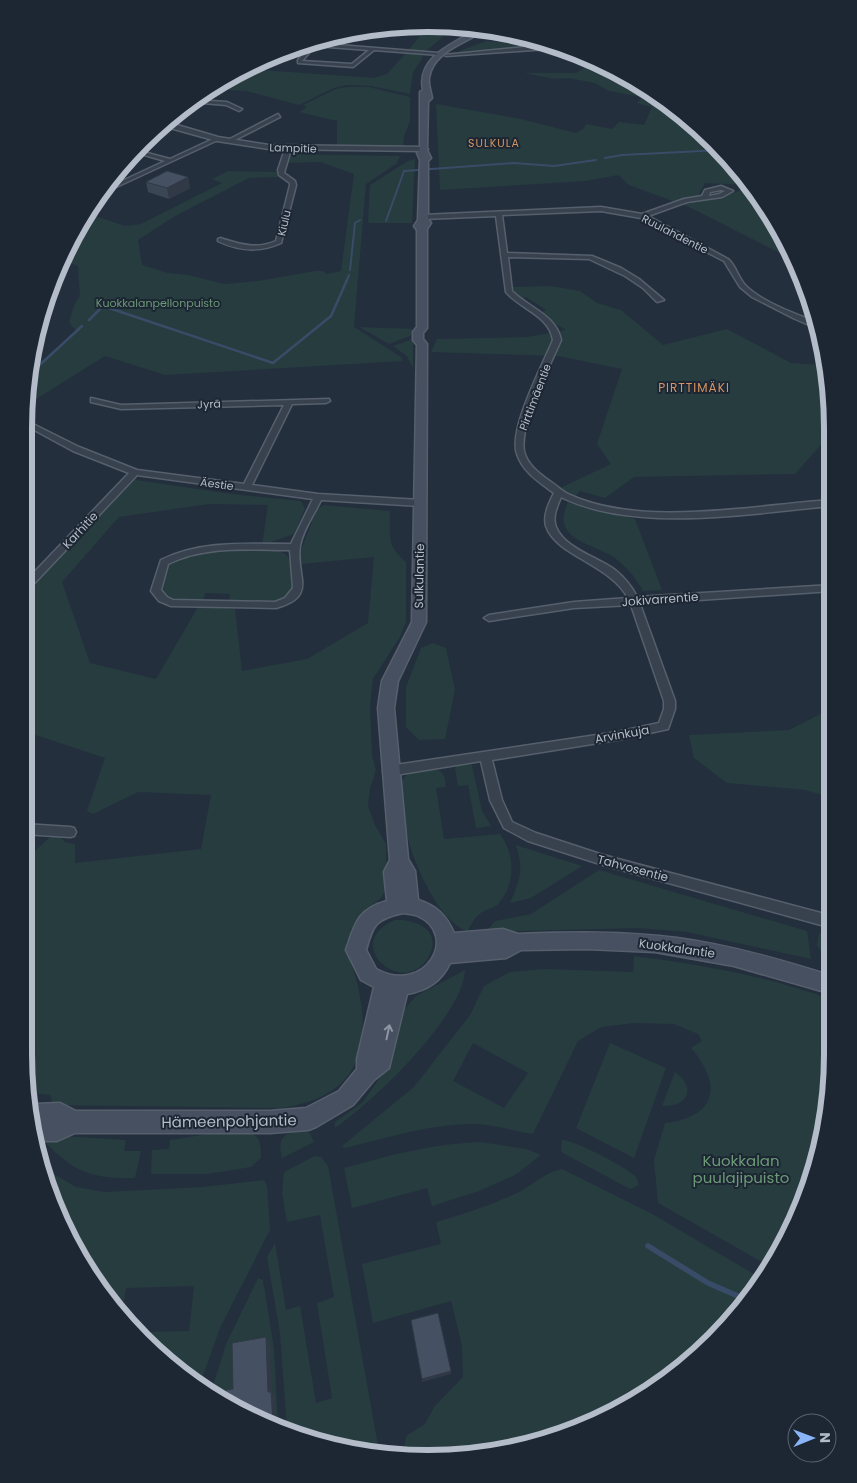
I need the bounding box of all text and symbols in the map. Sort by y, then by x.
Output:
district label: SULKULA [468,135,520,151]
street label: Lampitie [269,139,317,157]
street label: Kiulu [273,208,295,238]
street label: Ruulahdentie [639,210,711,258]
park label: Kuokkalanpellonpuisto [96,295,220,311]
street label: Pirttimäentie [515,361,555,433]
district label: PIRTTIMÄKI [658,379,730,396]
street label: Jyrä [197,396,221,412]
street label: Äestie [199,474,235,494]
street label: Karhitie [58,508,102,552]
street label: Sulkulantie [410,543,428,609]
street label: Jokivarrentie [621,588,699,610]
street label: Arvinkuja [593,721,651,747]
street label: Tahvosentie [596,850,670,886]
street label: Kuokkalantie [638,934,716,962]
one-way arrow [383,1025,393,1041]
street label: Hämeenpohjantie [161,1109,297,1133]
park label: Kuokkalan puulajipuisto [693,1150,789,1188]
north arrow [787,1413,837,1463]
text: N [815,1432,835,1443]

